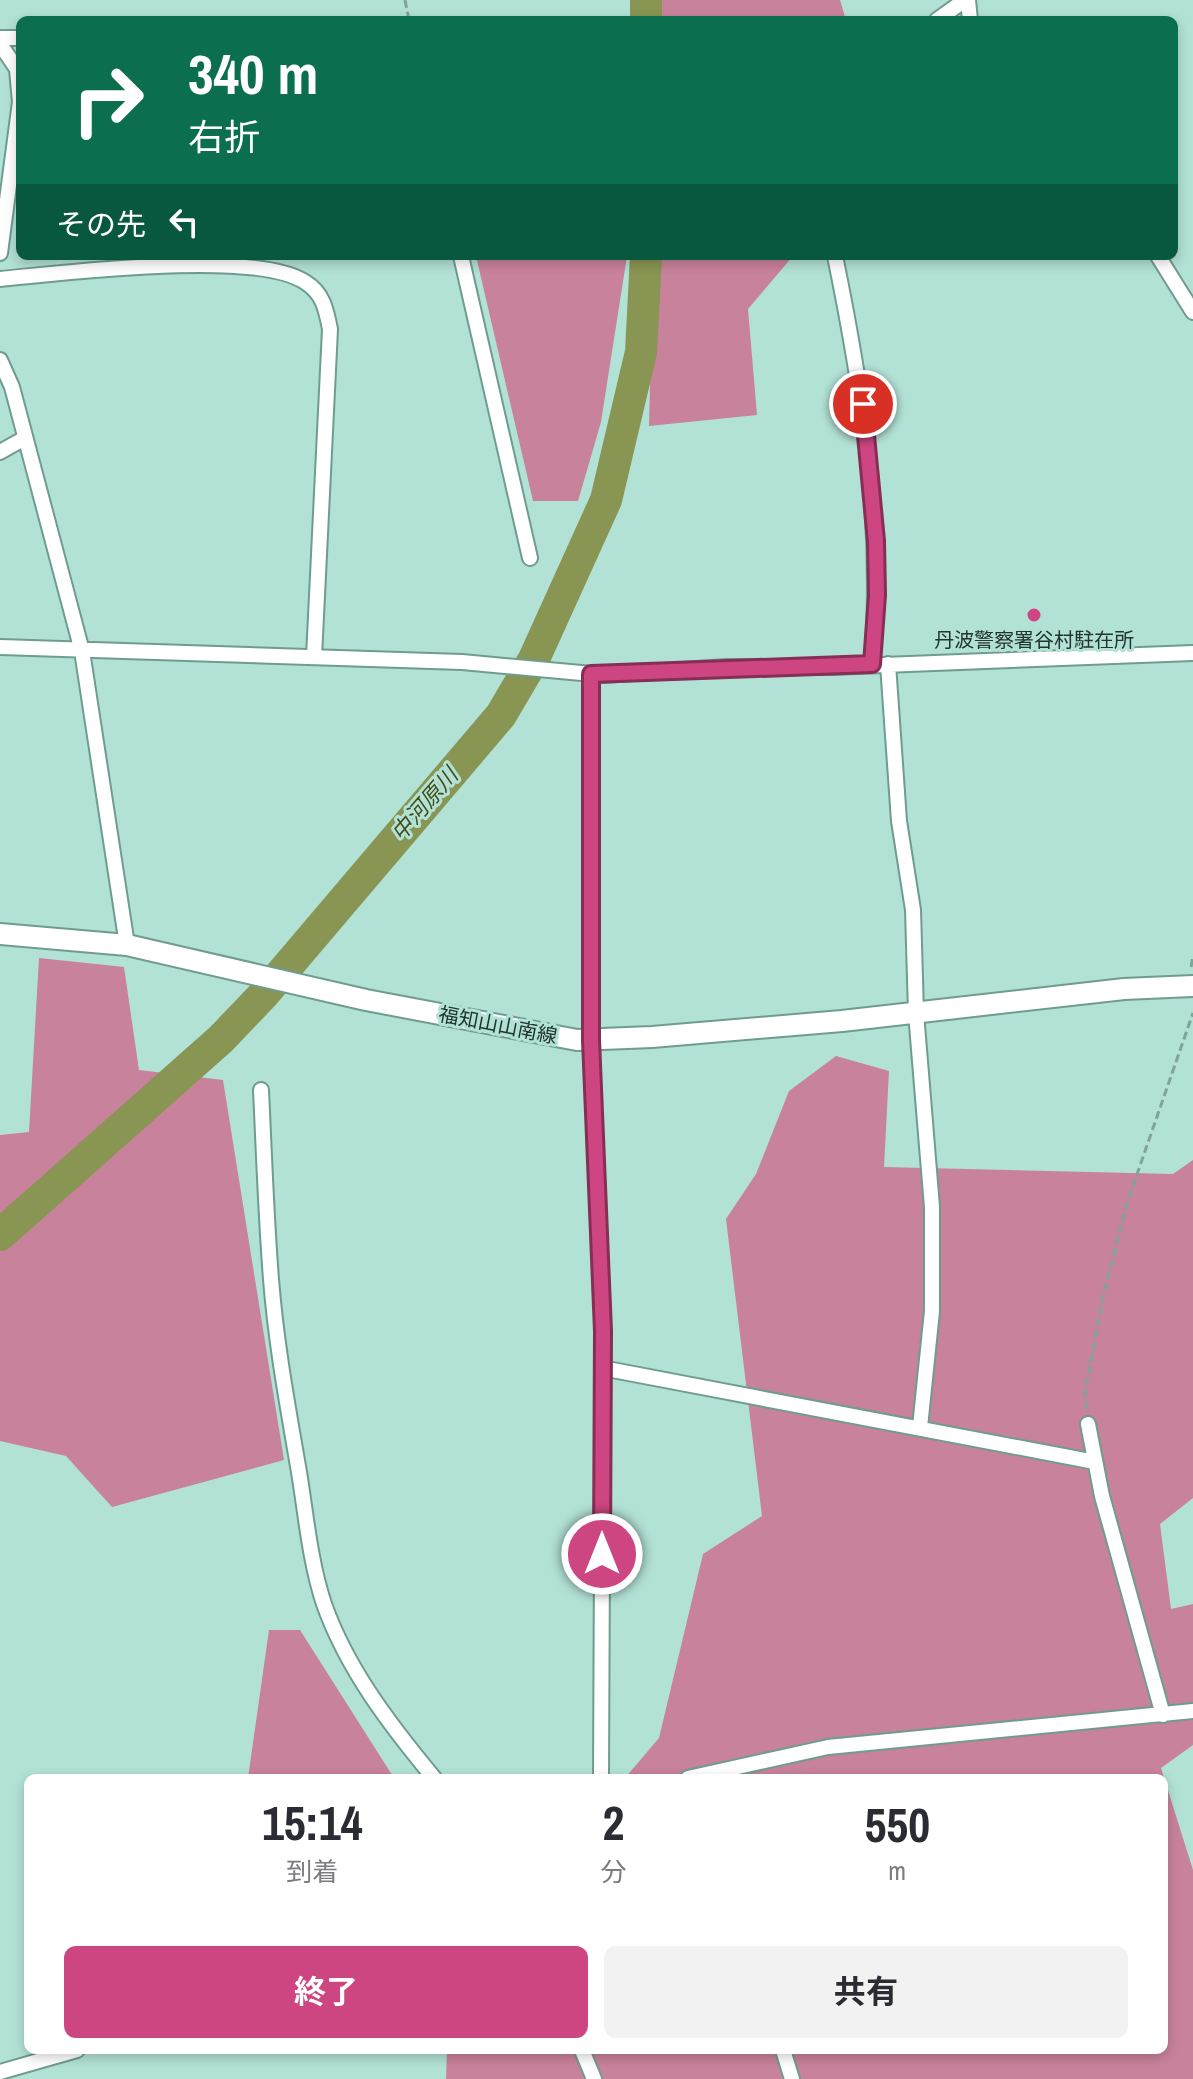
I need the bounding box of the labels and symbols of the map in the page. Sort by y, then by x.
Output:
pin [829,370,897,438]
marker: 丹波警察署谷村駐在所 [1025,606,1043,624]
place label: 丹波警察署谷村駐在所 [934,626,1134,653]
water label: 中河原川 [384,759,465,847]
street label: 福知山山南線 [437,1000,560,1049]
position arrow [560,1512,644,1596]

